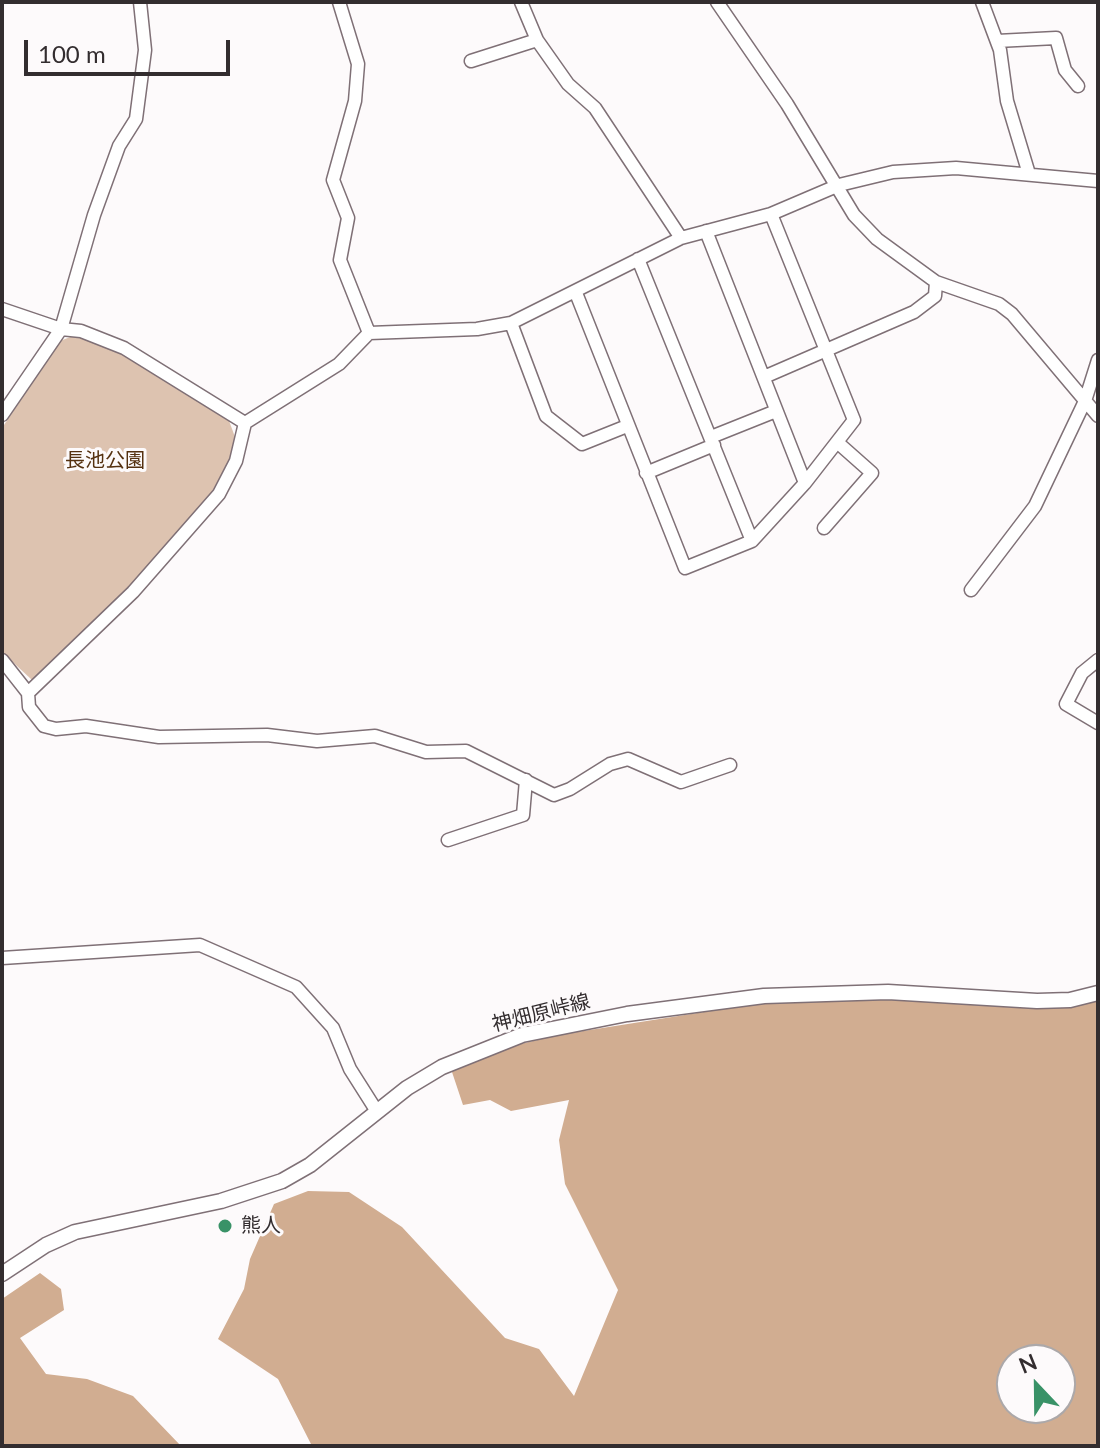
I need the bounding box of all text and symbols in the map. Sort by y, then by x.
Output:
scale bar [28,24,234,74]
text: 100 m [38,39,106,68]
park label: 長池公園 [65,449,145,473]
street label: 神畑原峠線 [490,989,592,1037]
place label: 熊人 [241,1214,281,1238]
marker: 熊人 [216,1217,234,1235]
north arrow [996,1344,1076,1424]
text: N [1015,1347,1040,1379]

